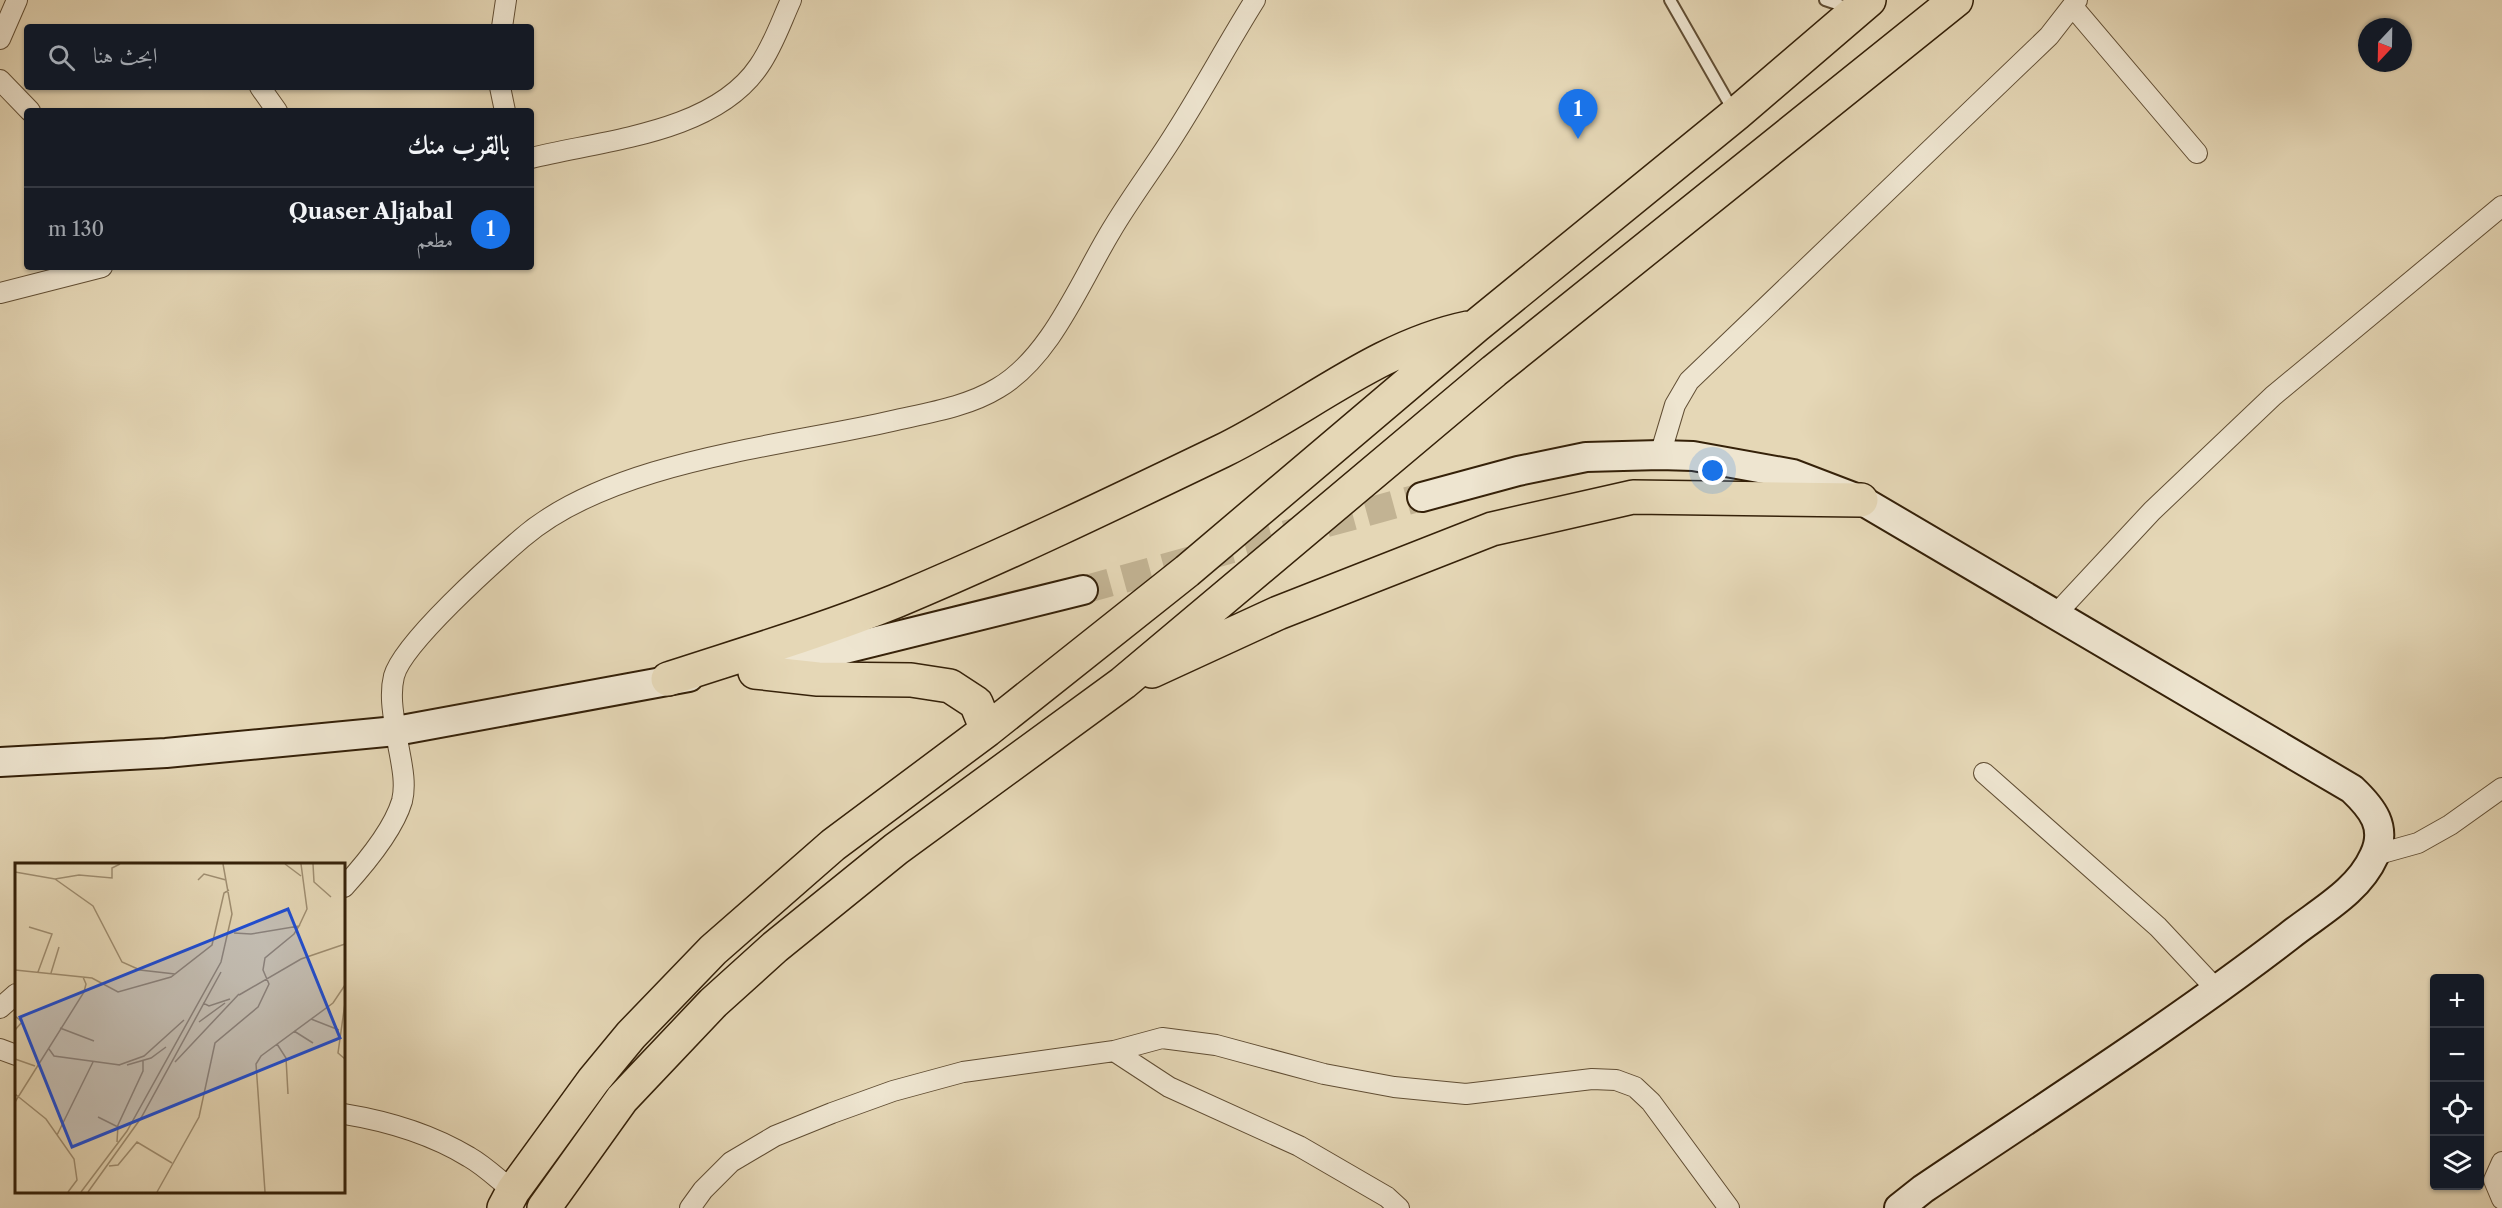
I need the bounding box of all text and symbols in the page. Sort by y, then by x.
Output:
north arrow [2358,18,2412,72]
search box [24,24,534,90]
icon: search [45,41,78,74]
text: ابحث هنا [93,42,158,69]
pin: 1 [1558,90,1598,139]
text: بالقرب منك [407,129,510,161]
text: Quaser Aljabal [289,198,453,225]
text: 130 m [48,217,104,241]
text: 1 [486,217,495,241]
text: مطعم [416,228,453,252]
your location [1698,456,1727,485]
inset map [15,863,345,1193]
map controls [2430,974,2484,1190]
button: + [2430,974,2484,1028]
button: − [2430,1028,2484,1082]
button: locate [2430,1082,2484,1136]
button: layers [2430,1136,2484,1190]

